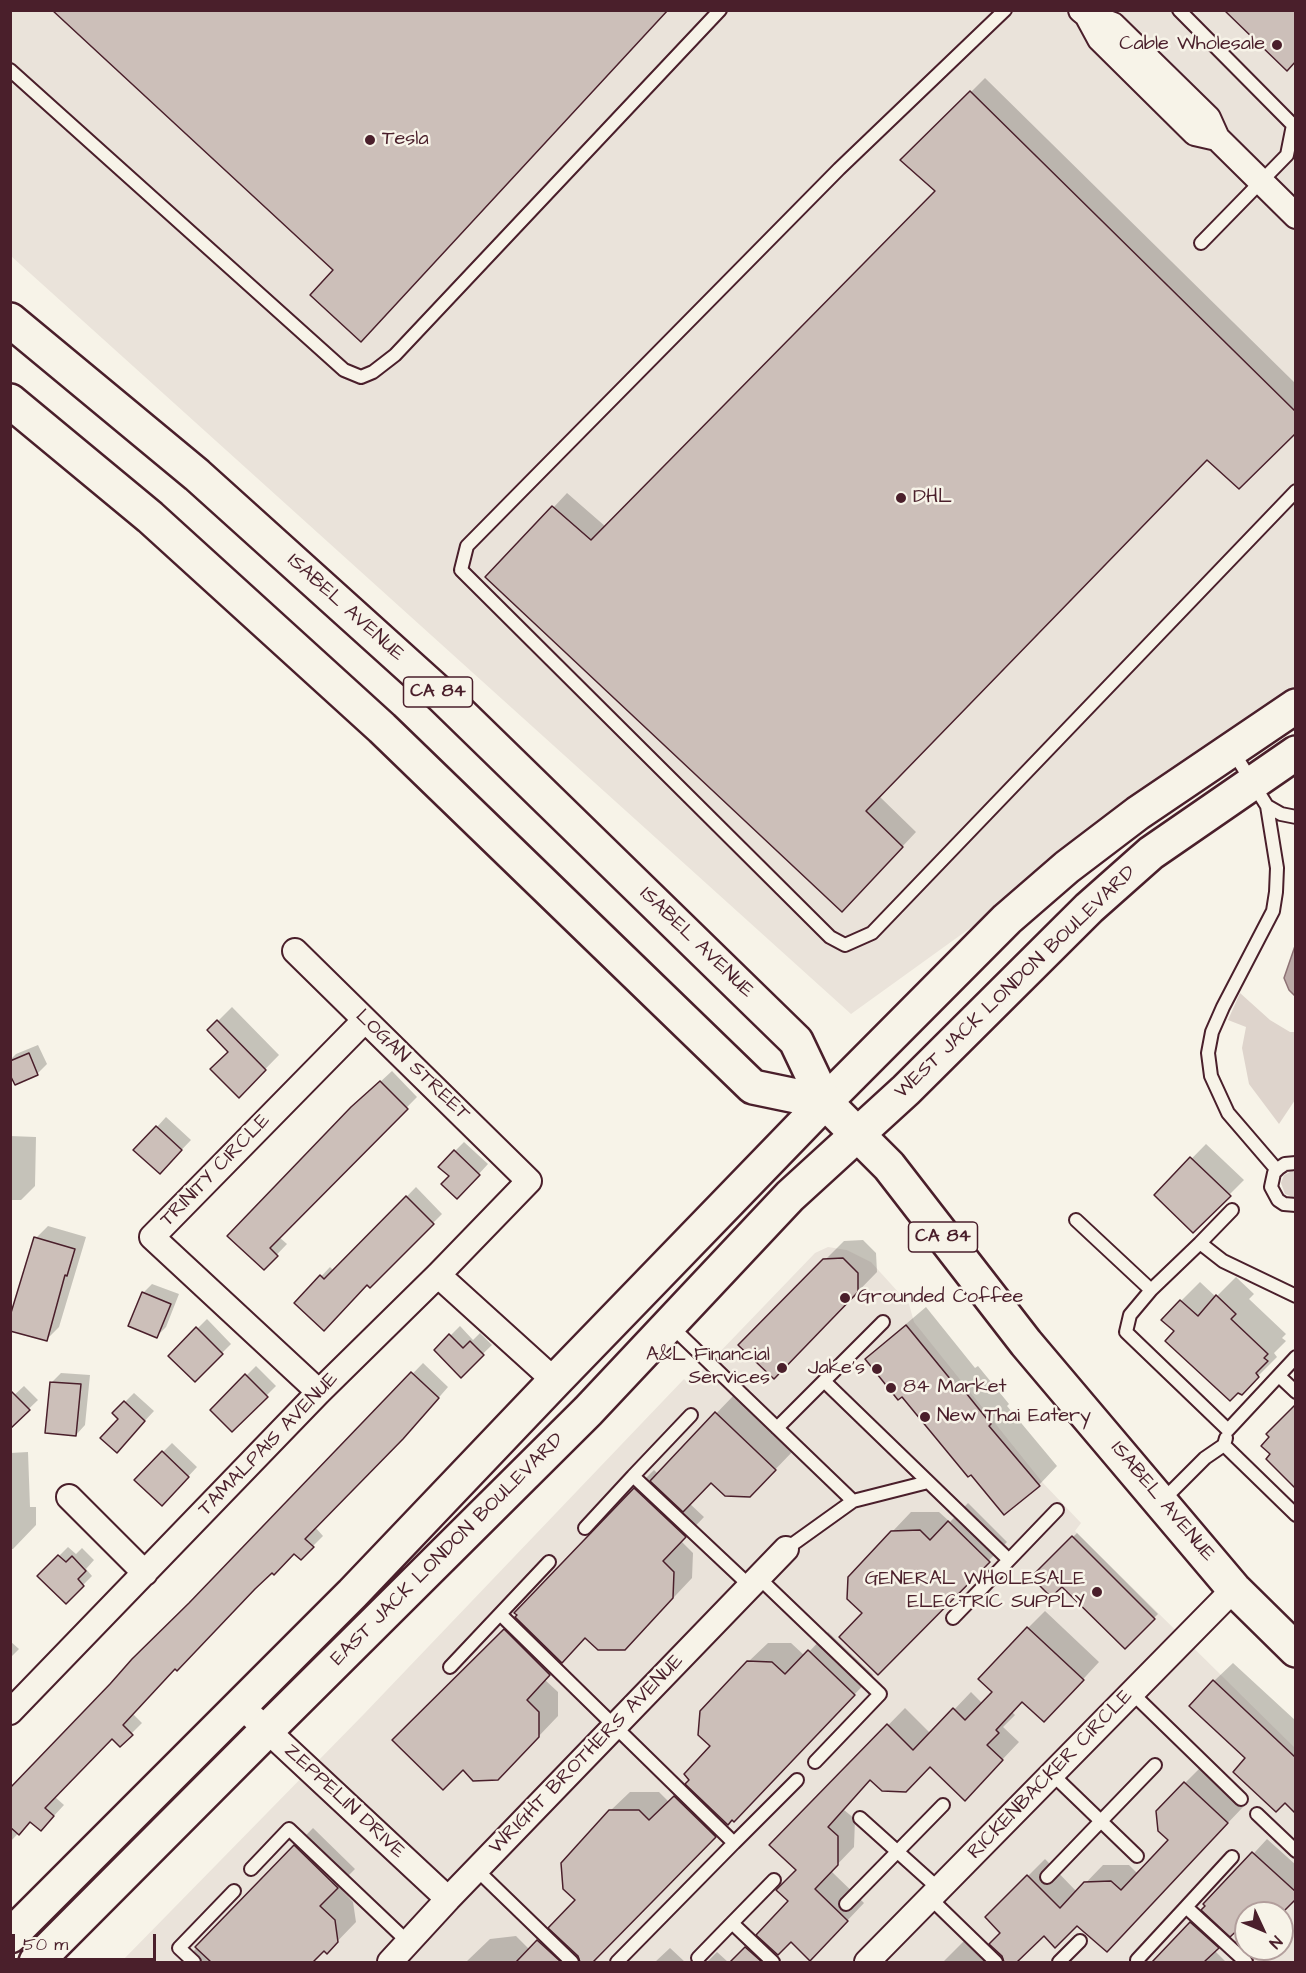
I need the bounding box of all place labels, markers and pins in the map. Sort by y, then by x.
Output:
place label: Cable Wholesale [1119,33,1265,57]
marker: Cable Wholesale [1270,38,1284,52]
place label: Tesla [382,128,429,152]
marker: Tesla [363,133,377,147]
place label: DHL [913,486,952,510]
marker: DHL [894,491,908,505]
place label: Grounded Coffee [857,1286,1023,1310]
marker: Grounded Coffee [838,1291,852,1305]
place label: A&L Financial Services [646,1344,770,1391]
place label: Jake's [808,1357,865,1381]
marker: A&L Financial Services [775,1361,789,1375]
marker: Jake's [870,1362,884,1376]
place label: 84 Market [903,1376,1007,1400]
marker: 84 Market [884,1381,898,1395]
place label: New Thai Eatery [937,1405,1091,1429]
marker: New Thai Eatery [918,1410,932,1424]
place label: GENERAL WHOLESALE ELECTRIC SUPPLY [865,1568,1085,1615]
marker: GENERAL WHOLESALE ELECTRIC SUPPLY [1090,1585,1104,1599]

